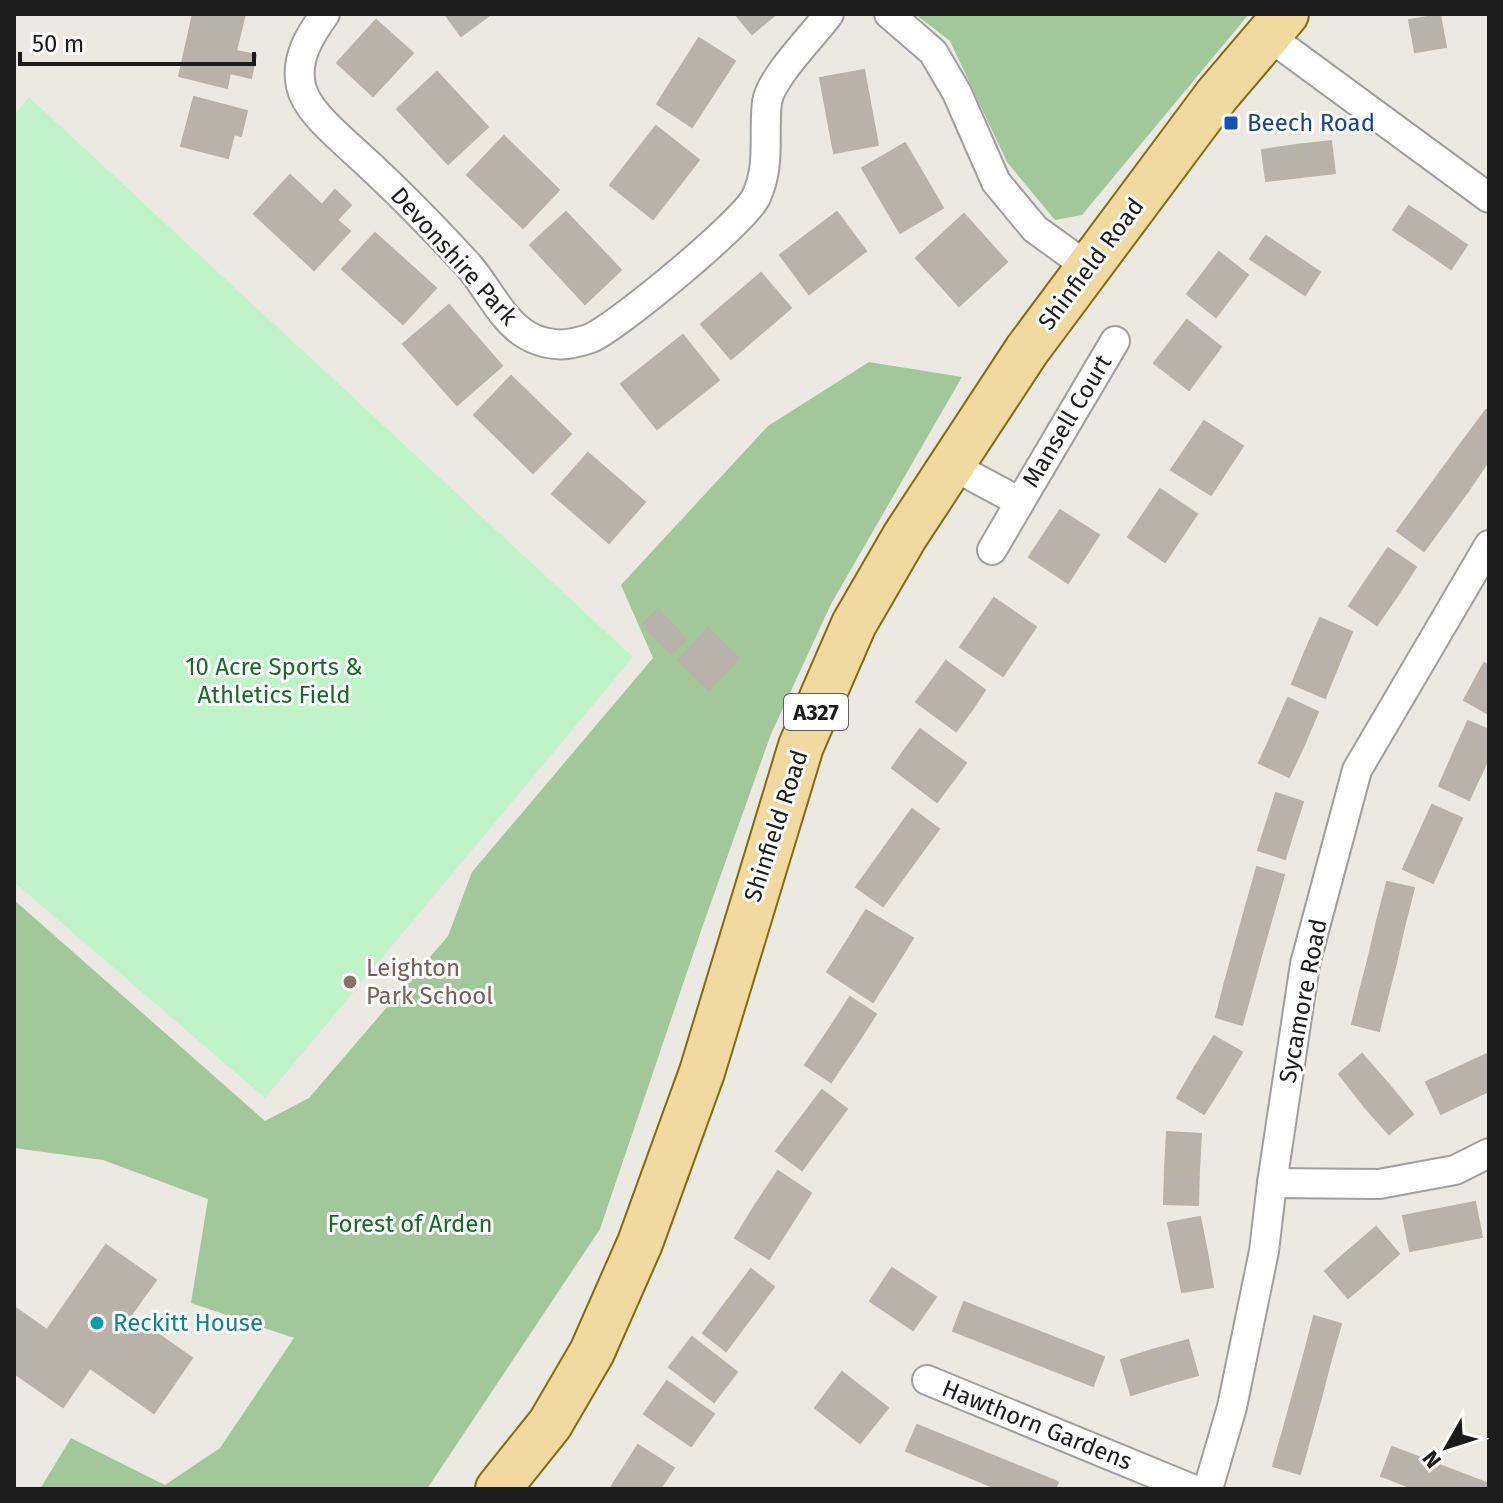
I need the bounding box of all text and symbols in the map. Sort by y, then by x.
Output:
scale bar [20,16,254,66]
text: 50 m [32,30,84,58]
place label: Beech Road [1247,109,1375,137]
marker: Beech Road [1222,114,1240,132]
street label: Devonshire Park [385,181,524,331]
street label: Shinfield Road [1032,193,1150,335]
street label: Mansell Court [1017,349,1118,492]
park label: 10 Acre Sports & Athletics Field [185,653,363,709]
road number: A327 [784,694,848,730]
street label: Shinfield Road [738,747,814,905]
street label: Sycamore Road [1273,916,1333,1086]
place label: Leighton Park School [366,954,493,1010]
marker: Leighton Park School [341,973,359,991]
park label: Forest of Arden [327,1210,493,1238]
place label: Reckitt House [113,1309,263,1337]
marker: Reckitt House [88,1314,106,1332]
street label: Hawthorn Gardens [938,1374,1136,1476]
north arrow [1407,1407,1487,1487]
text: N [1417,1445,1447,1473]

